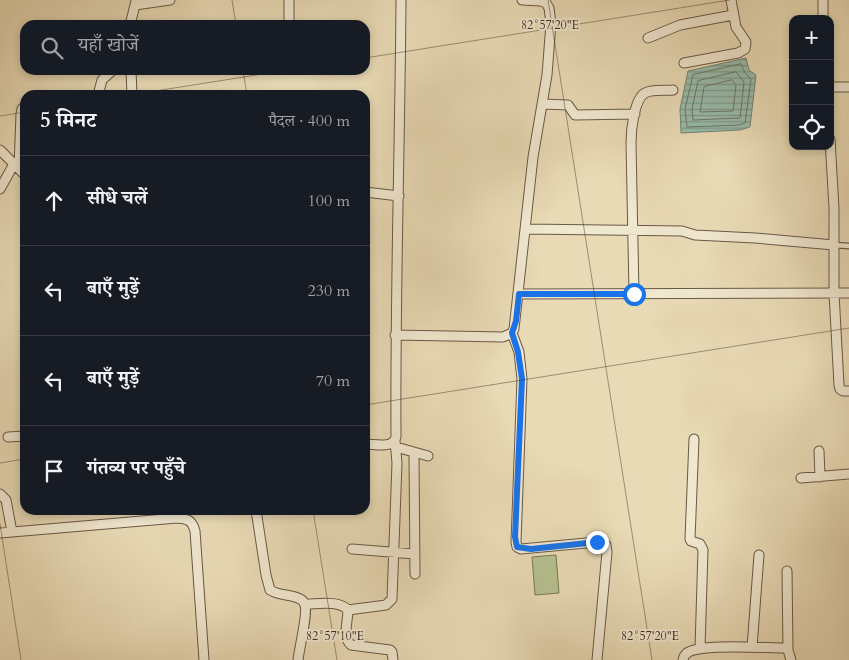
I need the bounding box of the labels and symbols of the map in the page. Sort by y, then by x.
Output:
text: 82°57'20"E [521,17,579,33]
route start [623,283,646,306]
route end [586,531,609,554]
text: 82°57'10"E [306,628,364,644]
text: 82°57'20"E [621,628,679,644]

